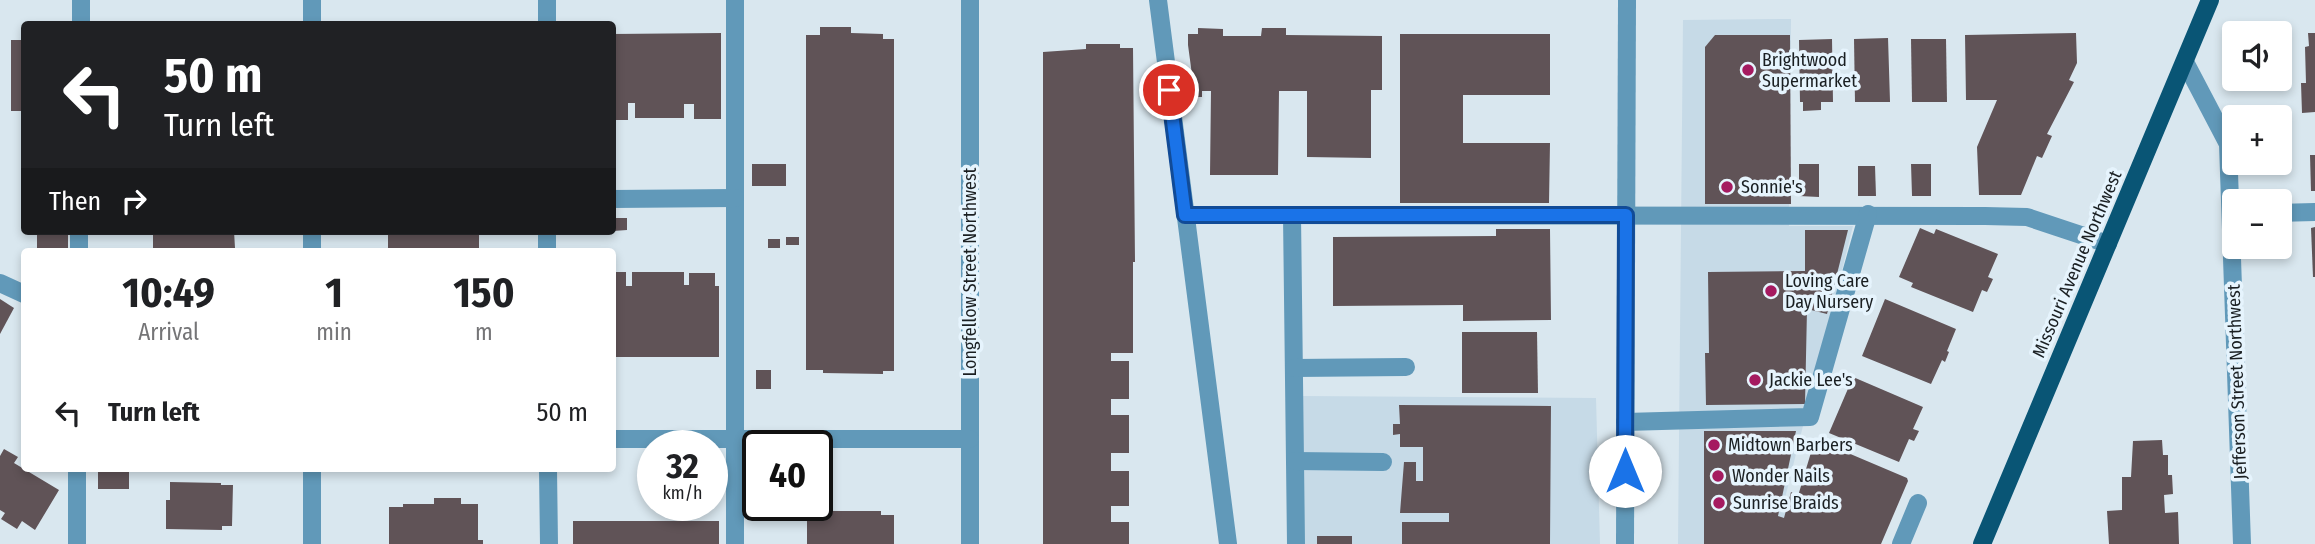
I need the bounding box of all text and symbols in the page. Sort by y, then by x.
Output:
map controls [2222,21,2292,259]
button: sound [2222,21,2292,91]
text: 50 m [164,46,262,105]
icon: left [49,49,140,140]
place label: Brightwood Supermarket [1762,49,1857,92]
pin [1139,60,1199,120]
marker: Brightwood Supermarket [1740,62,1756,78]
icon: arrive [1150,71,1188,109]
button: + [2222,105,2292,175]
text: Turn left [164,106,274,144]
street label: Longfellow Street Northwest [959,167,981,376]
street label: Missouri Avenue Northwest [2028,167,2126,361]
place label: Sonnie's [1741,176,1803,198]
marker: Sonnie's [1719,179,1735,195]
icon: right [115,182,153,220]
text: Then [49,186,101,217]
button: − [2222,189,2292,259]
text: 10:49 [122,268,215,318]
text: 1 [325,268,343,318]
text: 150 [453,268,515,318]
place label: Loving Care Day Nursery [1785,270,1873,313]
marker: Loving Care Day Nursery [1763,283,1779,299]
street label: Jefferson Street Northwest [2223,284,2251,480]
text: Arrival [138,318,199,346]
text: min [316,318,352,346]
text: m [475,318,493,346]
place label: Jackie Lee's [1769,369,1853,391]
marker: Jackie Lee's [1747,372,1763,388]
icon: left [49,394,87,432]
text: Turn left [108,397,200,428]
text: 50 m [536,397,588,428]
speed limit sign: 40 [742,430,833,521]
position arrow [1588,434,1662,508]
place label: Midtown Barbers [1728,434,1853,456]
marker: Midtown Barbers [1706,437,1722,453]
text: 32 [666,445,699,487]
place label: Wonder Nails [1732,465,1830,487]
marker: Wonder Nails [1710,468,1726,484]
text: km/h [662,482,703,504]
place label: Sunrise Braids [1733,492,1839,514]
marker: Sunrise Braids [1711,495,1727,511]

